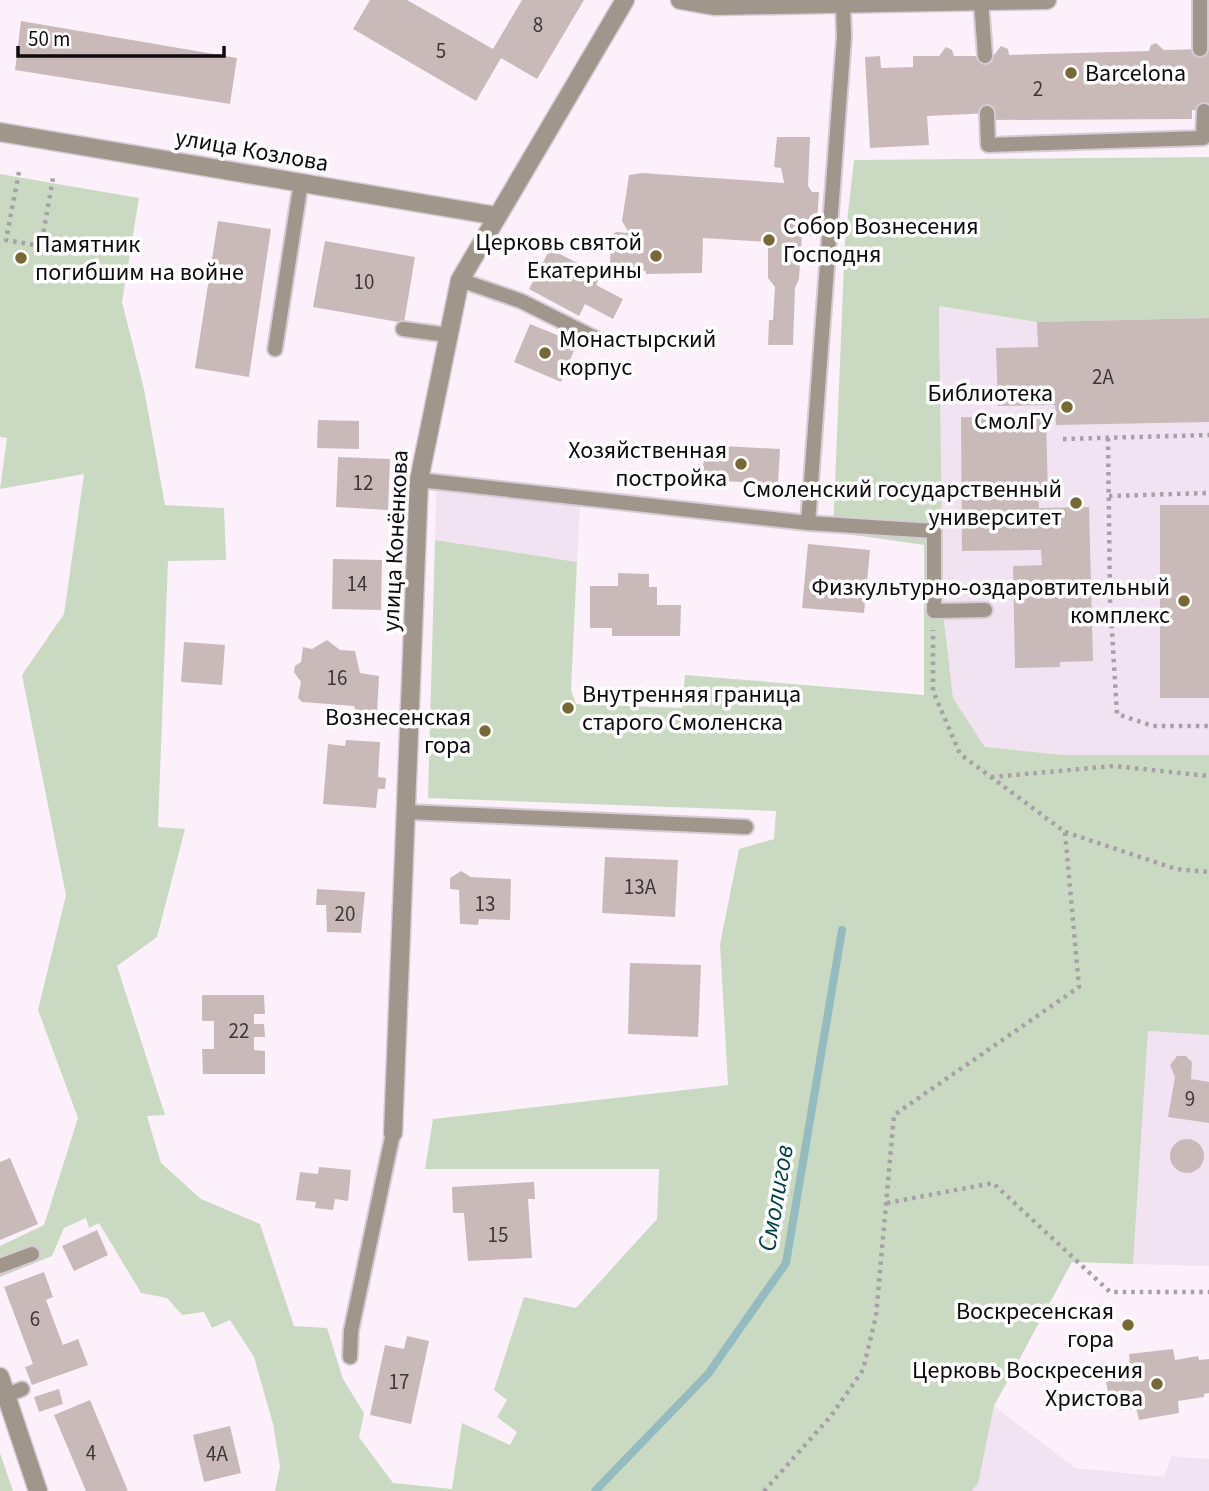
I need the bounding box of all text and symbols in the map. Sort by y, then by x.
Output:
house number: 8 [533,10,543,40]
scale bar [18,14,224,58]
text: 50 m [28,24,70,54]
house number: 5 [436,36,446,66]
place label: Barcelona [1085,56,1186,91]
marker: Barcelona [1063,65,1079,81]
house number: 2 [1033,74,1043,104]
street label: улица Козлова [173,120,331,181]
place label: Собор Вознесения Господня [783,209,979,272]
place label: Церковь святой Екатерины [475,225,642,288]
place label: Памятник погибшим на войне [35,227,244,290]
marker: Собор Вознесения Господня [761,232,777,248]
marker: Церковь святой Екатерины [648,248,664,264]
marker: Памятник погибшим на войне [13,250,29,266]
house number: 10 [354,267,374,297]
place label: Монастырский корпус [559,322,716,385]
marker: Монастырский корпус [537,345,553,361]
house number: 2А [1092,362,1114,392]
place label: Библиотека СмолГУ [927,376,1054,439]
marker: Библиотека СмолГУ [1059,399,1075,415]
place label: Хозяйственная постройка [568,433,727,496]
street label: улица Конёнкова [373,449,418,633]
marker: Хозяйственная постройка [733,456,749,472]
house number: 12 [353,468,373,498]
place label: Смоленский государственный университет [742,472,1062,535]
marker: Смоленский государственный университет [1068,495,1084,511]
house number: 14 [347,569,367,599]
place label: Физкультурно-оздаровтительный комплекс [811,570,1170,633]
marker: Физкультурно-оздаровтительный комплекс [1176,593,1192,609]
house number: 16 [327,663,347,693]
place label: Внутренняя граница старого Смоленска [582,677,801,740]
place label: Вознесенская гора [325,700,471,763]
marker: Внутренняя граница старого Смоленска [560,700,576,716]
marker: Вознесенская гора [477,723,493,739]
house number: 13А [624,872,657,902]
house number: 13 [475,889,495,919]
house number: 20 [335,899,355,929]
house number: 22 [229,1016,249,1046]
house number: 9 [1185,1084,1195,1114]
water label: Смолигов [748,1142,803,1254]
house number: 15 [488,1220,508,1250]
place label: Воскресенская гора [956,1294,1114,1357]
house number: 6 [30,1304,40,1334]
marker: Воскресенская гора [1120,1317,1136,1333]
place label: Церковь Воскресения Христова [912,1353,1143,1416]
house number: 17 [389,1367,409,1397]
marker: Церковь Воскресения Христова [1149,1376,1165,1392]
house number: 4 [86,1438,96,1468]
house number: 4А [206,1439,228,1469]

